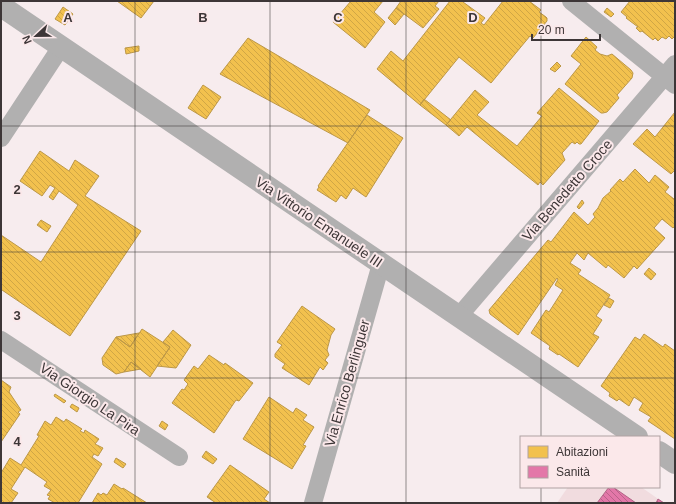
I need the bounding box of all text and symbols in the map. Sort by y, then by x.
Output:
text: A [63,10,73,25]
text: B [198,10,208,25]
text: C [333,10,343,25]
text: D [468,10,478,25]
north arrow [16,16,56,56]
scale bar [532,16,600,42]
text: 20 m [538,23,565,37]
text: N [20,34,34,46]
street label: Via Benedetto Croce [519,136,615,244]
street label: Via Vittorio Emanuele III [252,174,386,270]
text: 2 [13,182,21,197]
text: 3 [13,308,21,323]
street label: Via Enrico Berlinguer [321,317,373,448]
street label: Via Giorgio La Pira [37,360,143,439]
text: 4 [13,434,21,449]
legend [520,436,660,488]
text: Abitazioni [556,445,608,459]
text: Sanità [556,465,590,479]

